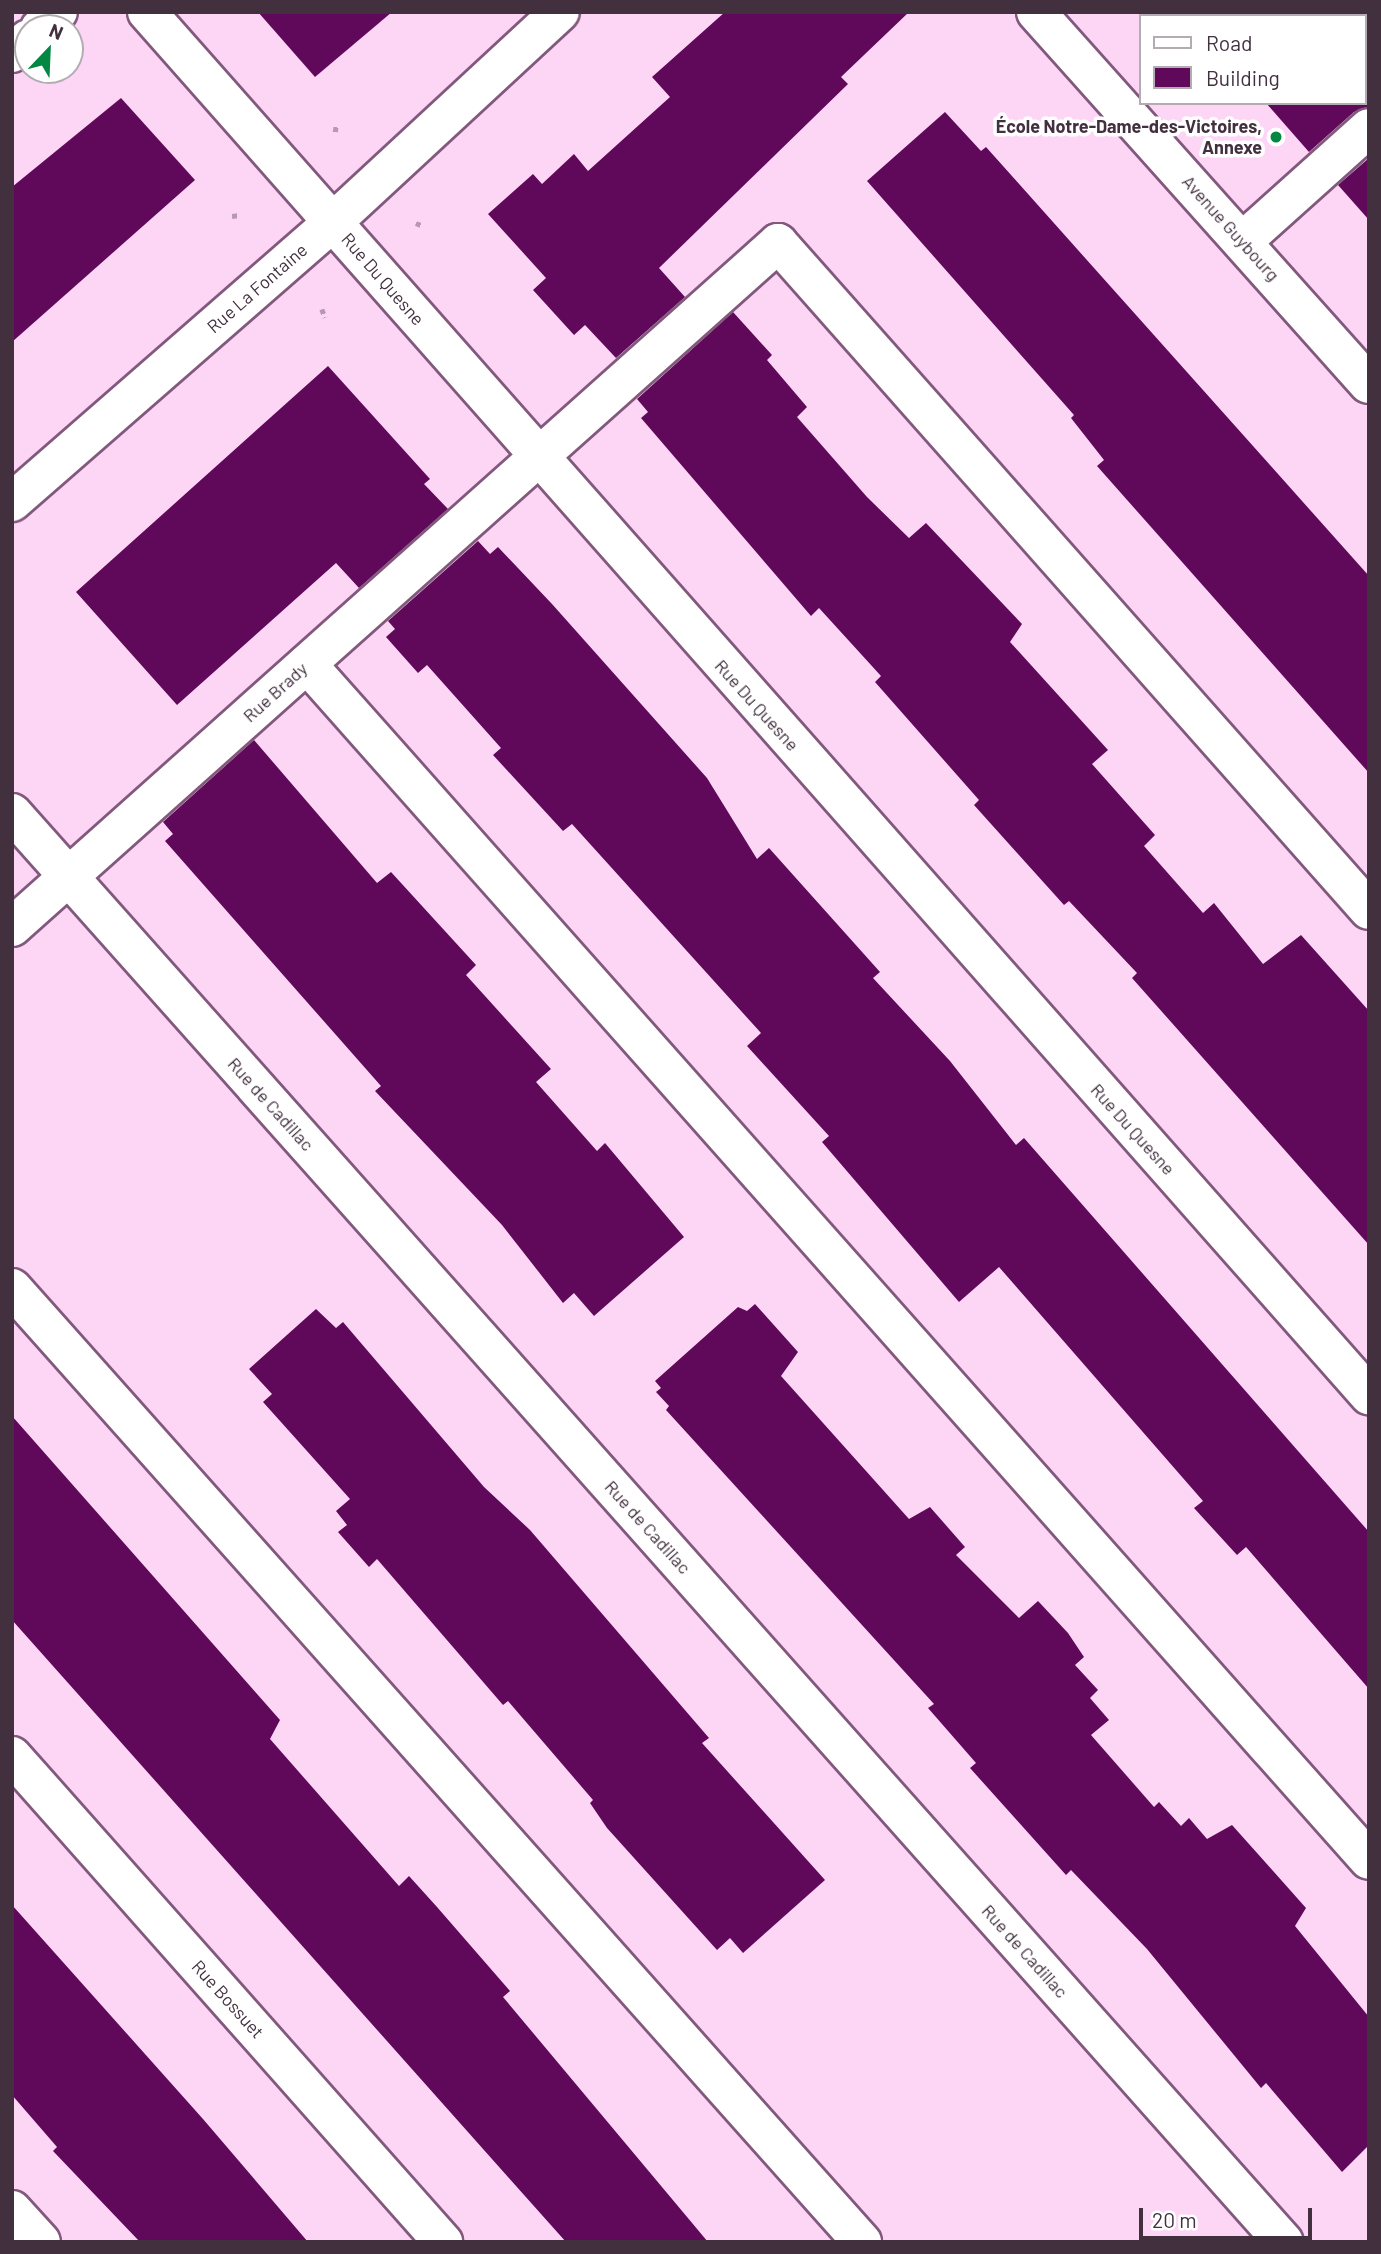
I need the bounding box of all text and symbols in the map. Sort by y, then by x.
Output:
north arrow [14,14,84,84]
legend [1140,14,1367,105]
text: N [46,18,67,44]
text: Road [1206,30,1252,55]
text: Building [1206,65,1280,90]
place label: École Notre-Dame-des-Victoires, Annexe [996,116,1262,158]
marker: École Notre-Dame-des-Victoires, Annexe [1268,129,1284,145]
street label: Avenue Guybourg [1178,171,1284,285]
street label: Rue Du Quesne [337,228,429,330]
street label: Rue La Fontaine [203,239,311,337]
street label: Rue Du Quesne [710,655,804,755]
street label: Rue Brady [238,658,312,726]
street label: Rue de Cadillac [223,1053,319,1155]
street label: Rue Du Quesne [1086,1079,1180,1179]
street label: Rue de Cadillac [600,1476,696,1578]
street label: Rue de Cadillac [977,1900,1073,2002]
street label: Rue Bossuet [187,1955,269,2043]
scale bar [1143,2194,1316,2238]
text: 20 m [1152,2207,1197,2232]

